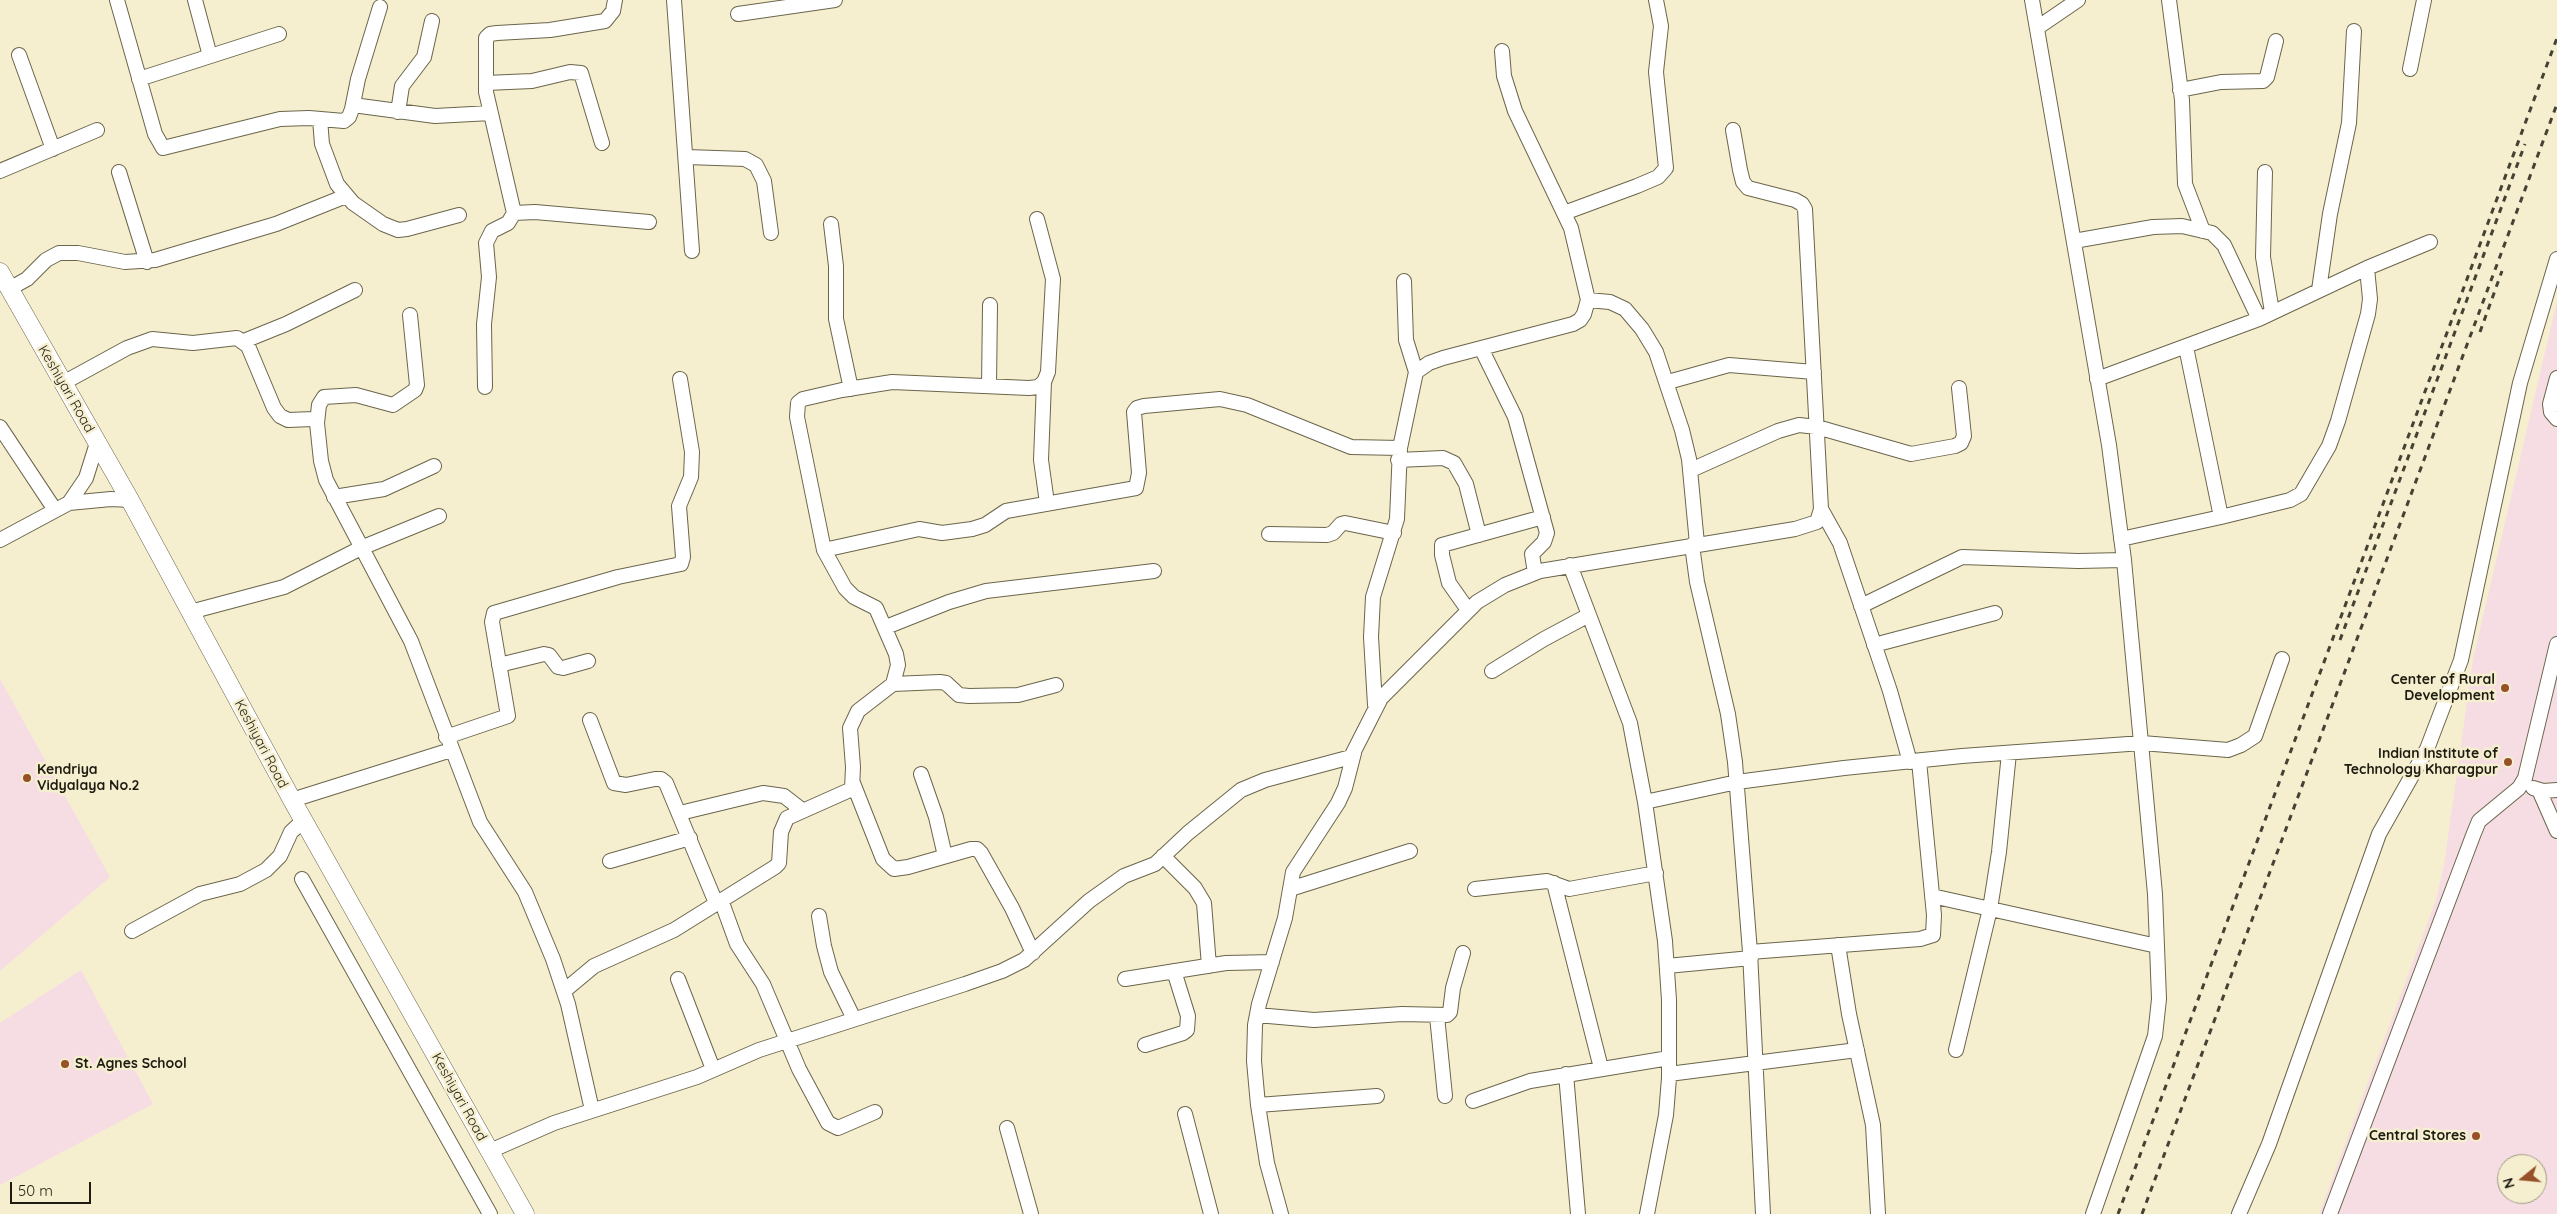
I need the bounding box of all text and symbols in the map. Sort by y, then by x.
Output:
street label: Keshiyari Road [34,342,98,436]
place label: Center of Rural Development [2391,672,2495,704]
marker: Center of Rural Development [2499,682,2511,694]
street label: Keshiyari Road [231,697,291,791]
place label: Indian Institute of Technology Kharagpur [2344,746,2498,779]
marker: Indian Institute of Technology Kharagpur [2502,756,2514,768]
place label: Kendriya Vidyalaya No.2 [37,762,140,794]
marker: Kendriya Vidyalaya No.2 [21,772,33,784]
street label: Keshiyari Road [428,1050,490,1144]
place label: St. Agnes School [75,1056,187,1072]
marker: St. Agnes School [59,1058,71,1070]
place label: Central Stores [2369,1128,2466,1144]
marker: Central Stores [2470,1130,2482,1142]
north arrow [2497,1154,2547,1204]
scale bar [12,1172,94,1204]
text: N [2499,1176,2519,1191]
text: 50 m [18,1181,53,1200]

